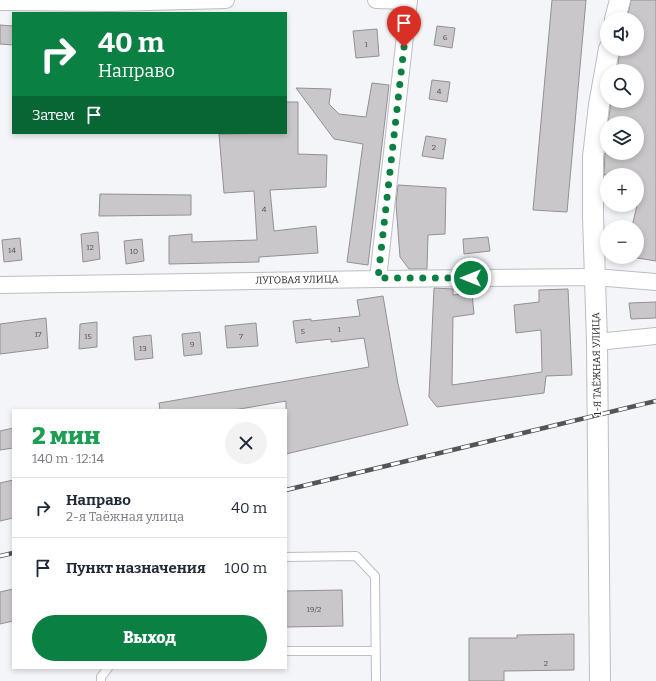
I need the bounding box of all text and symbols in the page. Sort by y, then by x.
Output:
pin [387,6,421,47]
icon: arrive [393,12,415,34]
map controls [600,12,644,264]
button: sound [600,12,644,56]
text: 40 m [98,26,165,59]
icon: right [32,28,84,80]
house number: 6 [443,33,448,42]
house number: 1 [364,40,368,49]
text: Направо [98,60,175,82]
button: search [600,64,644,108]
house number: 4 [437,87,442,96]
icon: arrive [83,104,105,126]
text: Затем [32,106,75,124]
button: layers [600,116,644,160]
house number: 2 [432,143,436,152]
button: + [600,168,644,212]
house number: 4 [262,205,267,214]
button: − [600,220,644,264]
house number: 12 [86,243,94,252]
house number: 14 [8,246,16,255]
house number: 10 [130,247,138,256]
position arrow [450,257,492,299]
street label: ЛУГОВАЯ УЛИЦА [255,273,340,287]
street label: 1-Я ТАЁЖНАЯ УЛИЦА [589,311,604,416]
house number: 1 [337,325,341,334]
house number: 5 [301,327,305,336]
house number: 17 [34,330,42,339]
house number: 15 [84,332,92,341]
house number: 7 [239,332,243,341]
house number: 9 [190,340,195,349]
house number: 13 [139,344,147,353]
text: 2 мин [32,422,100,450]
button: close [225,422,267,464]
text: 140 m · 12:14 [32,451,104,466]
text: Направо [66,491,131,509]
icon: right [32,497,54,519]
text: 40 m [231,499,267,517]
text: 2-я Таёжная улица [66,509,184,524]
icon: arrive [32,557,54,579]
text: Пункт назначения [66,559,206,577]
text: 100 m [224,559,267,577]
house number: 19/2 [307,605,321,614]
button: Выход [32,615,267,661]
house number: 2 [544,659,548,668]

